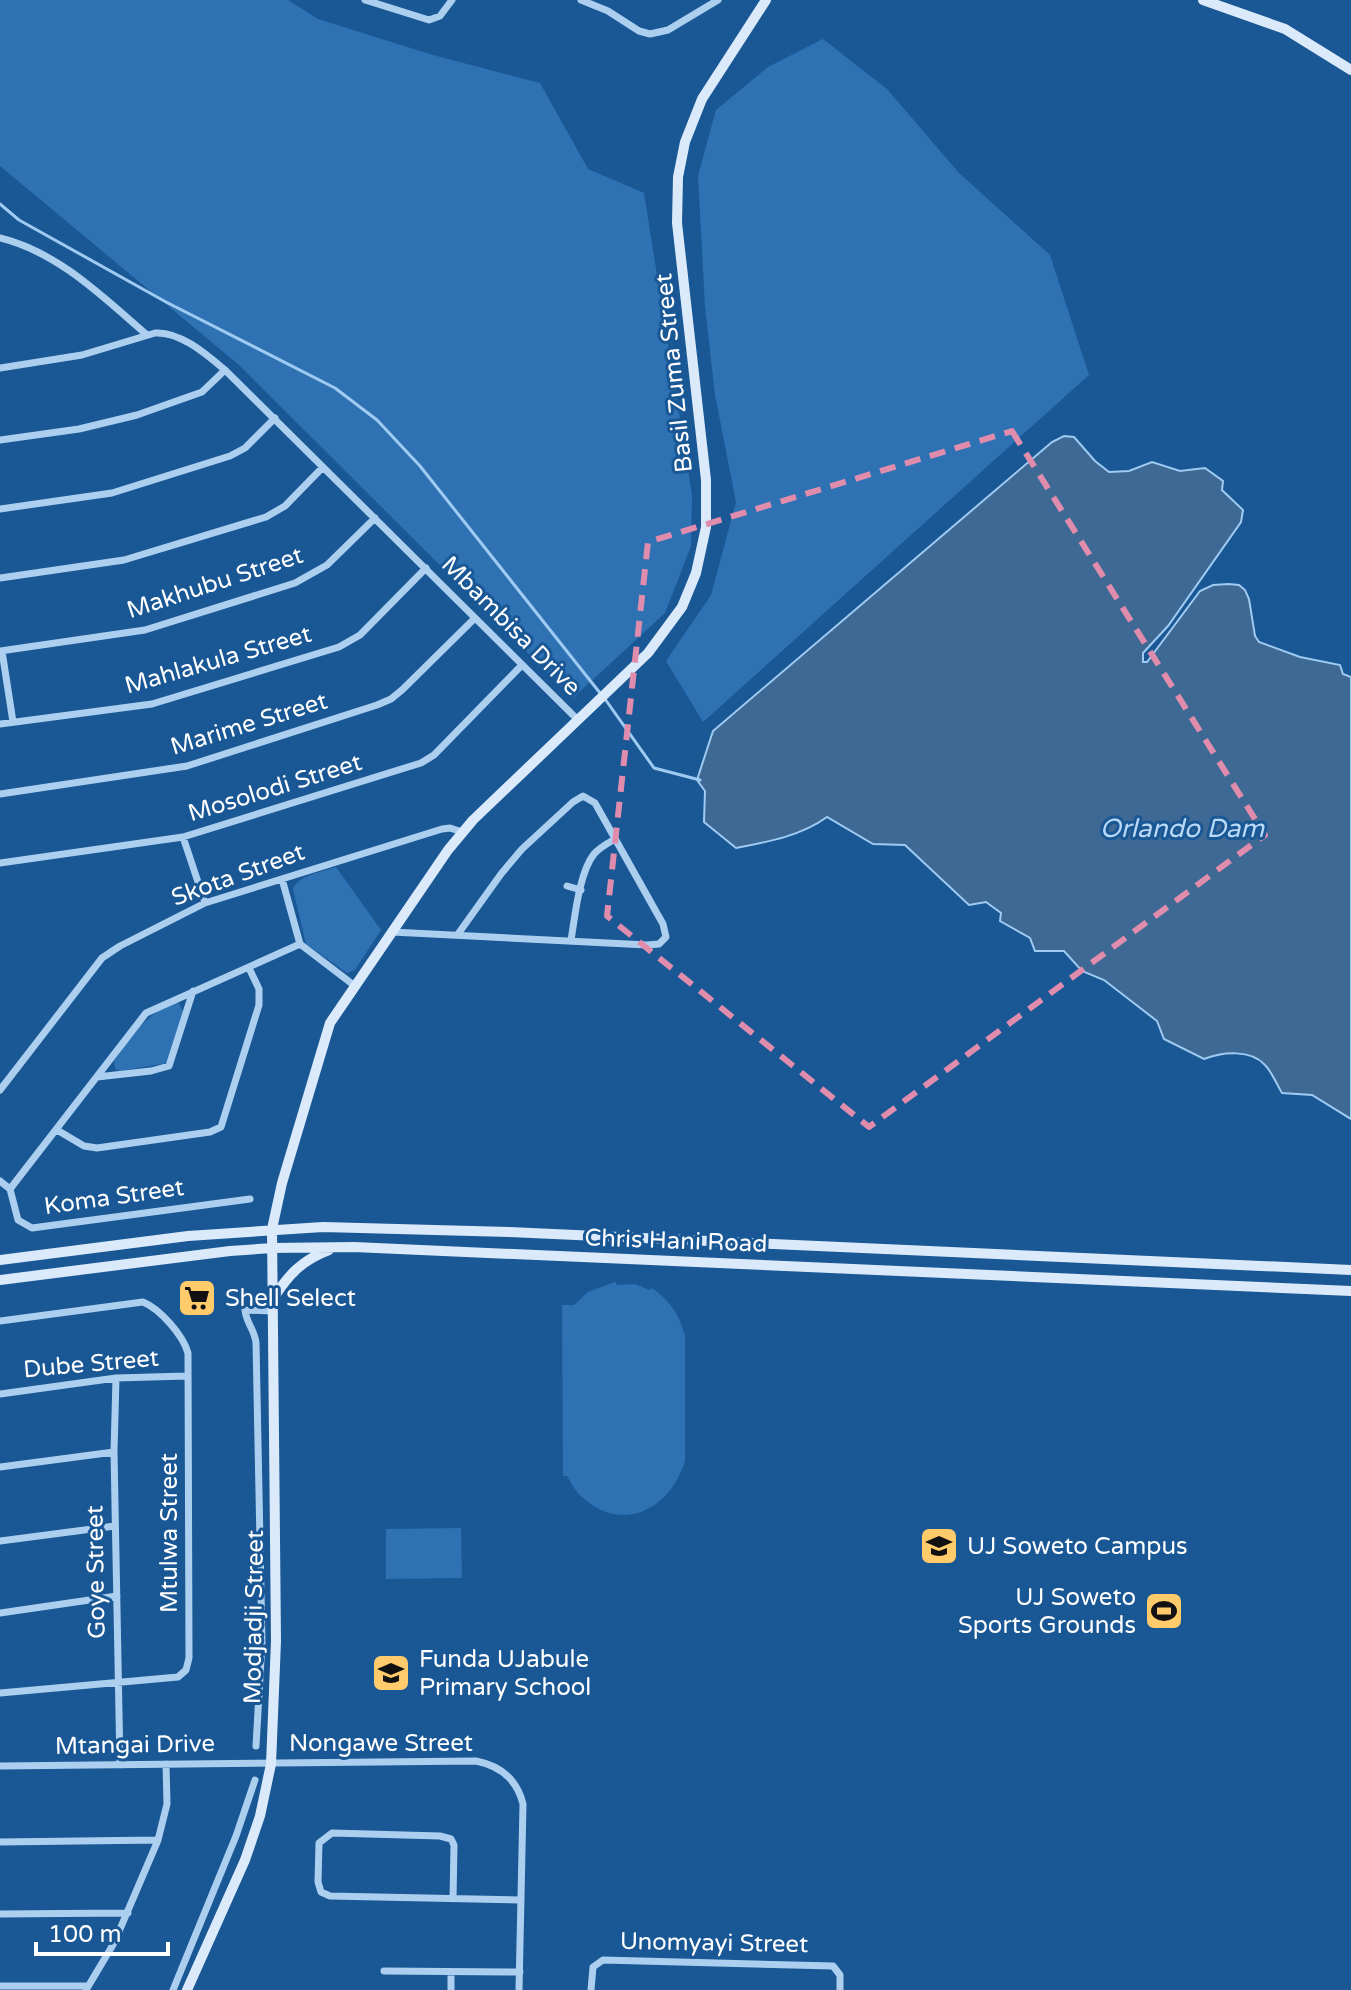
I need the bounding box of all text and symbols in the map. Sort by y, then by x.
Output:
street label: Basil Zuma Street [649,272,699,474]
street label: Makhubu Street [123,541,307,625]
street label: Mbambisa Drive [435,550,587,702]
street label: Mahlakula Street [121,619,315,701]
street label: Marime Street [167,686,331,762]
street label: Mosolodi Street [185,748,365,828]
water label: Orlando Dam [1100,813,1265,844]
street label: Skota Street [168,838,308,912]
street label: Koma Street [42,1173,186,1221]
street label: Chris Hani Road [584,1223,768,1259]
supermarket icon: Shell Select [176,1277,218,1319]
place label: Shell Select [225,1284,356,1313]
street label: Dube Street [22,1344,160,1384]
street label: Mtulwa Street [155,1453,184,1613]
street label: Goye Street [80,1505,112,1639]
school or university icon: UJ Soweto Campus [918,1525,960,1567]
street label: Modjadji Street [238,1530,270,1704]
place label: UJ Soweto Campus [967,1532,1188,1561]
place label: UJ Soweto Sports Grounds [958,1583,1136,1640]
sports icon: UJ Soweto Sports Grounds [1143,1590,1185,1632]
place label: Funda UJabule Primary School [419,1645,591,1702]
school or university icon: Funda UJabule Primary School [370,1652,412,1694]
street label: Mtangai Drive [55,1729,215,1761]
street label: Nongawe Street [289,1729,473,1758]
scale bar [36,1906,168,1956]
text: 100 m [48,1920,122,1949]
street label: Unomyayi Street [620,1927,808,1959]

